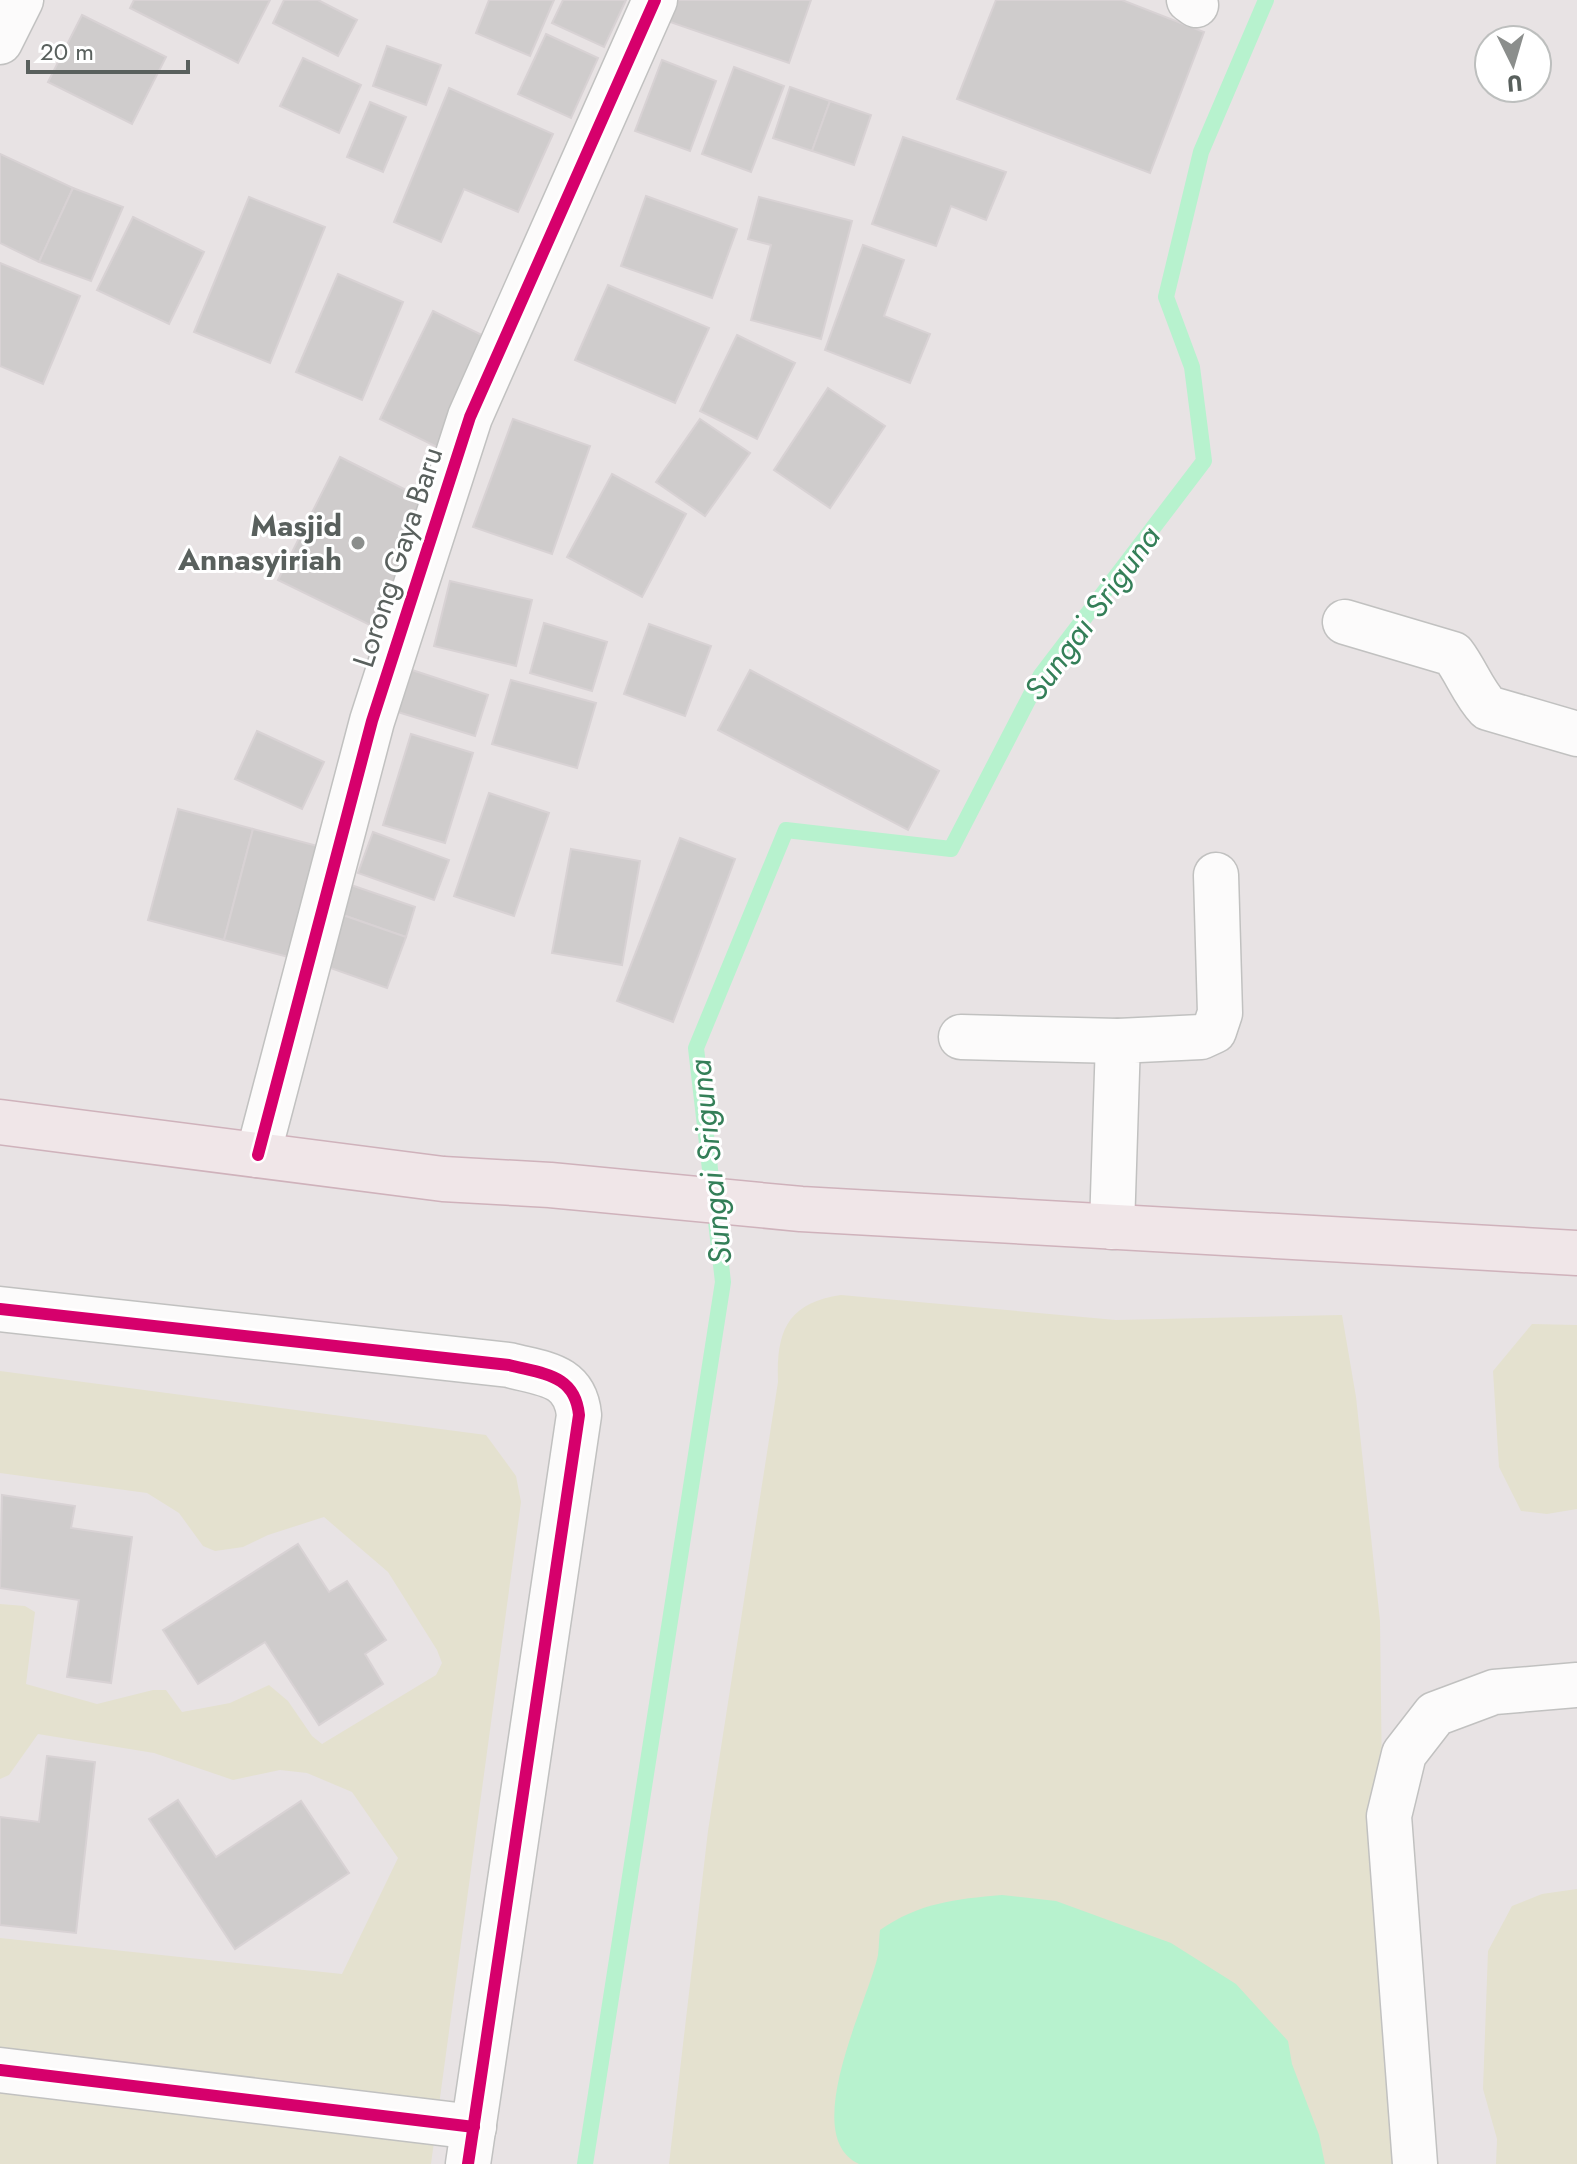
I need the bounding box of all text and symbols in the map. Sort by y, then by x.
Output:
scale bar [28,24,188,74]
north arrow [1473,24,1553,104]
text: 20 m [40,34,94,69]
text: U [1506,67,1524,101]
street label: Lorong Gaya Baru [342,441,453,673]
place label: Masjid Annasyiriah [177,504,342,581]
water label: Sungai Sriguna [1013,516,1171,710]
marker: Masjid Annasyiriah [349,534,367,552]
water label: Sungai Sriguna [676,1057,744,1267]

